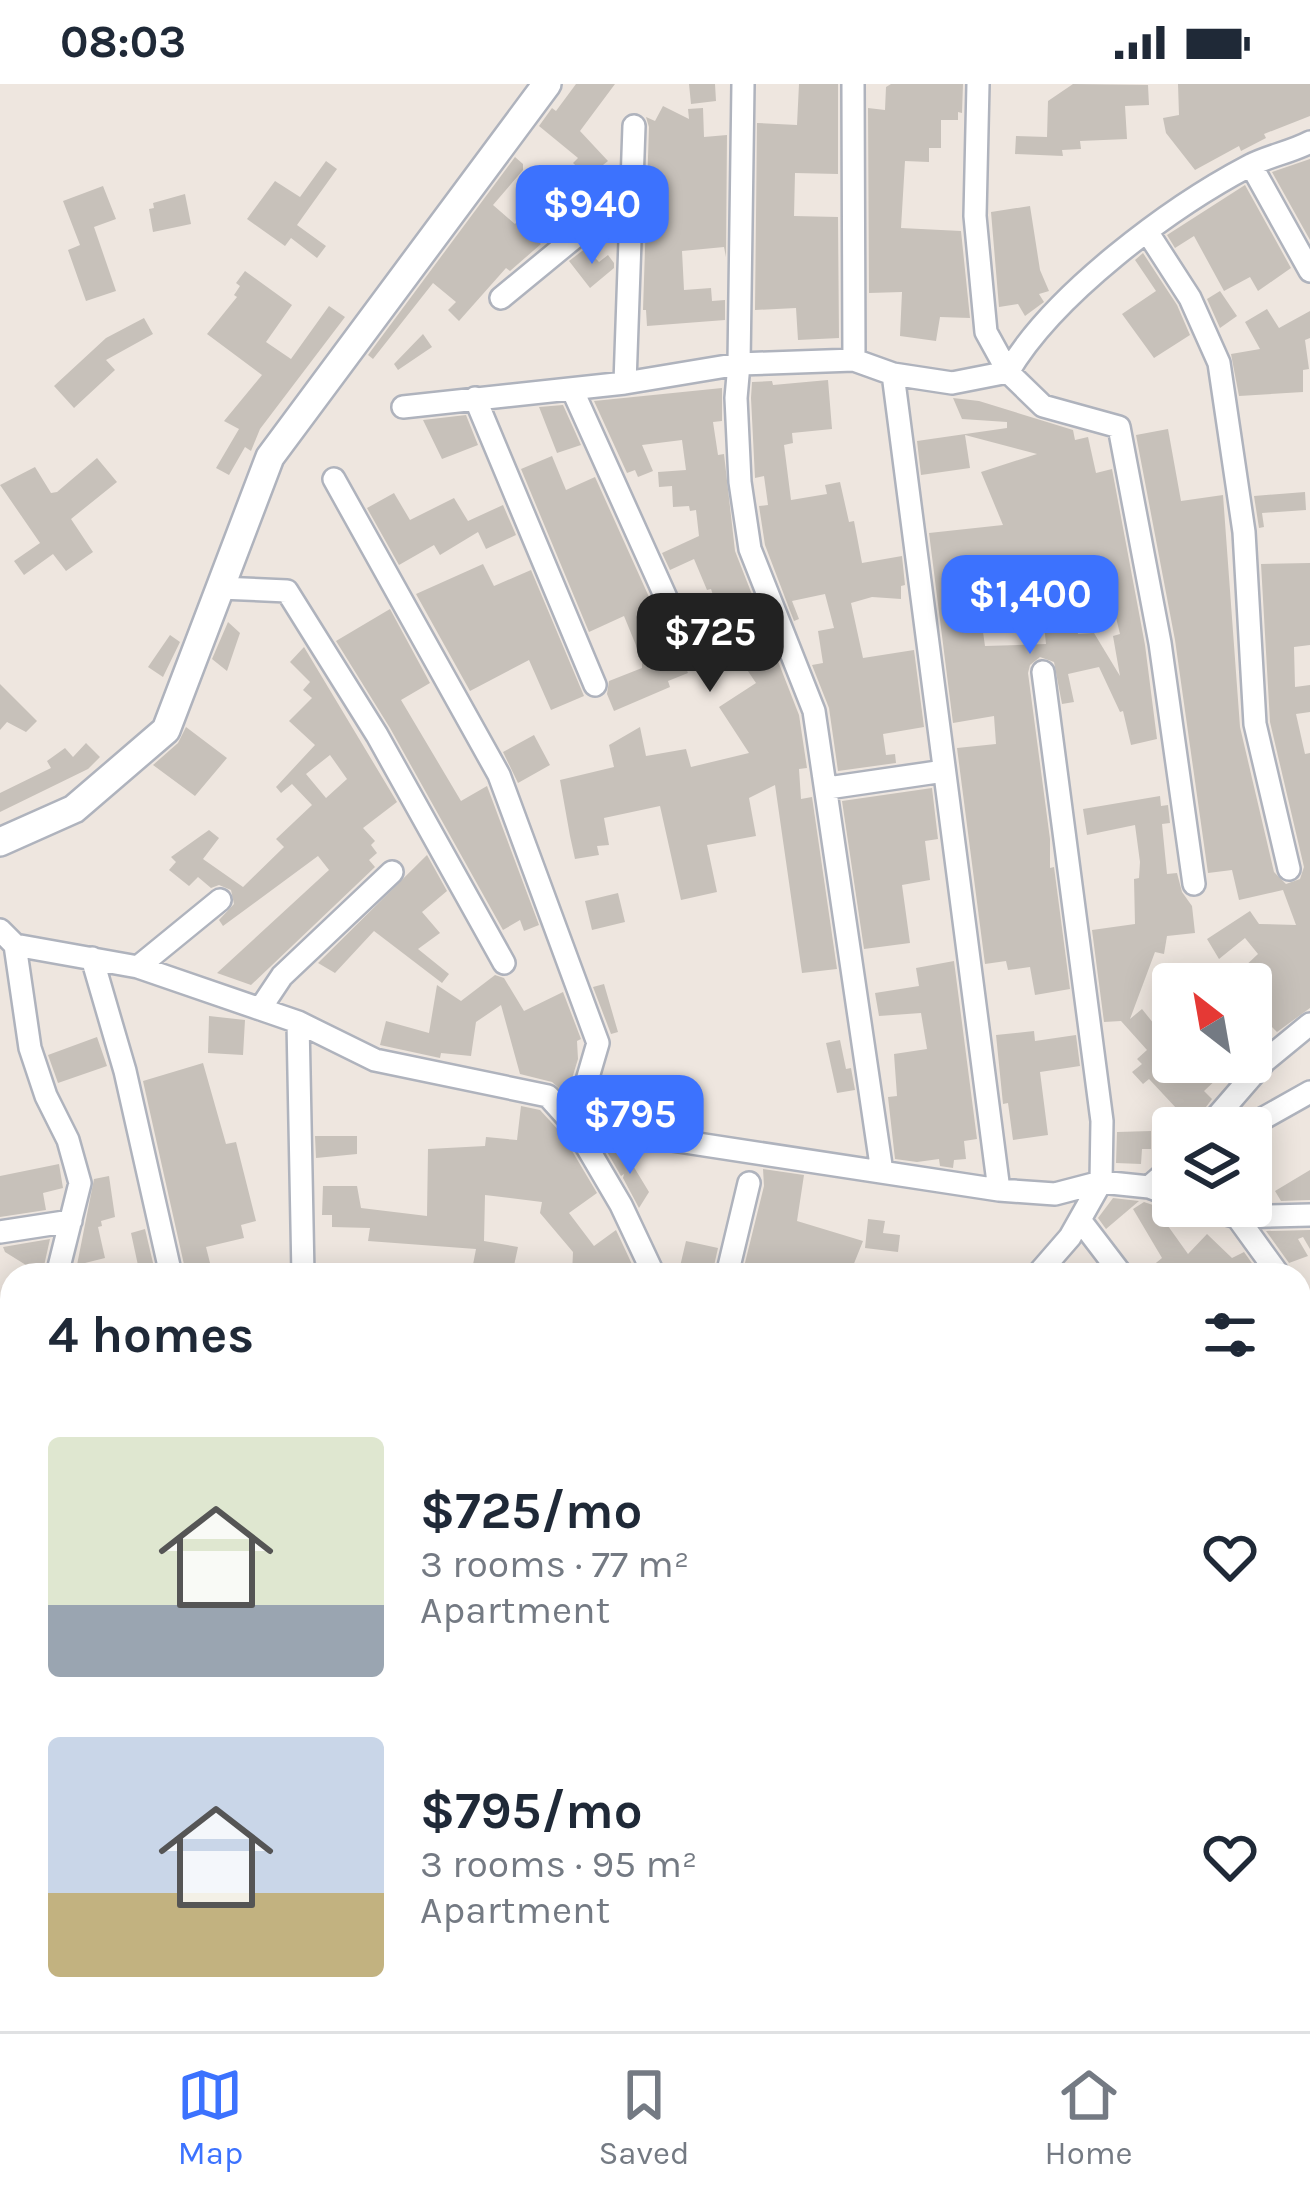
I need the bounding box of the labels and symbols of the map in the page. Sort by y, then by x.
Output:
pin: $940 [521,165,663,267]
pin: $1,400 [932,555,1128,657]
pin: $725 [639,593,781,695]
north arrow [1152,963,1272,1083]
pin: $795 [559,1075,701,1177]

